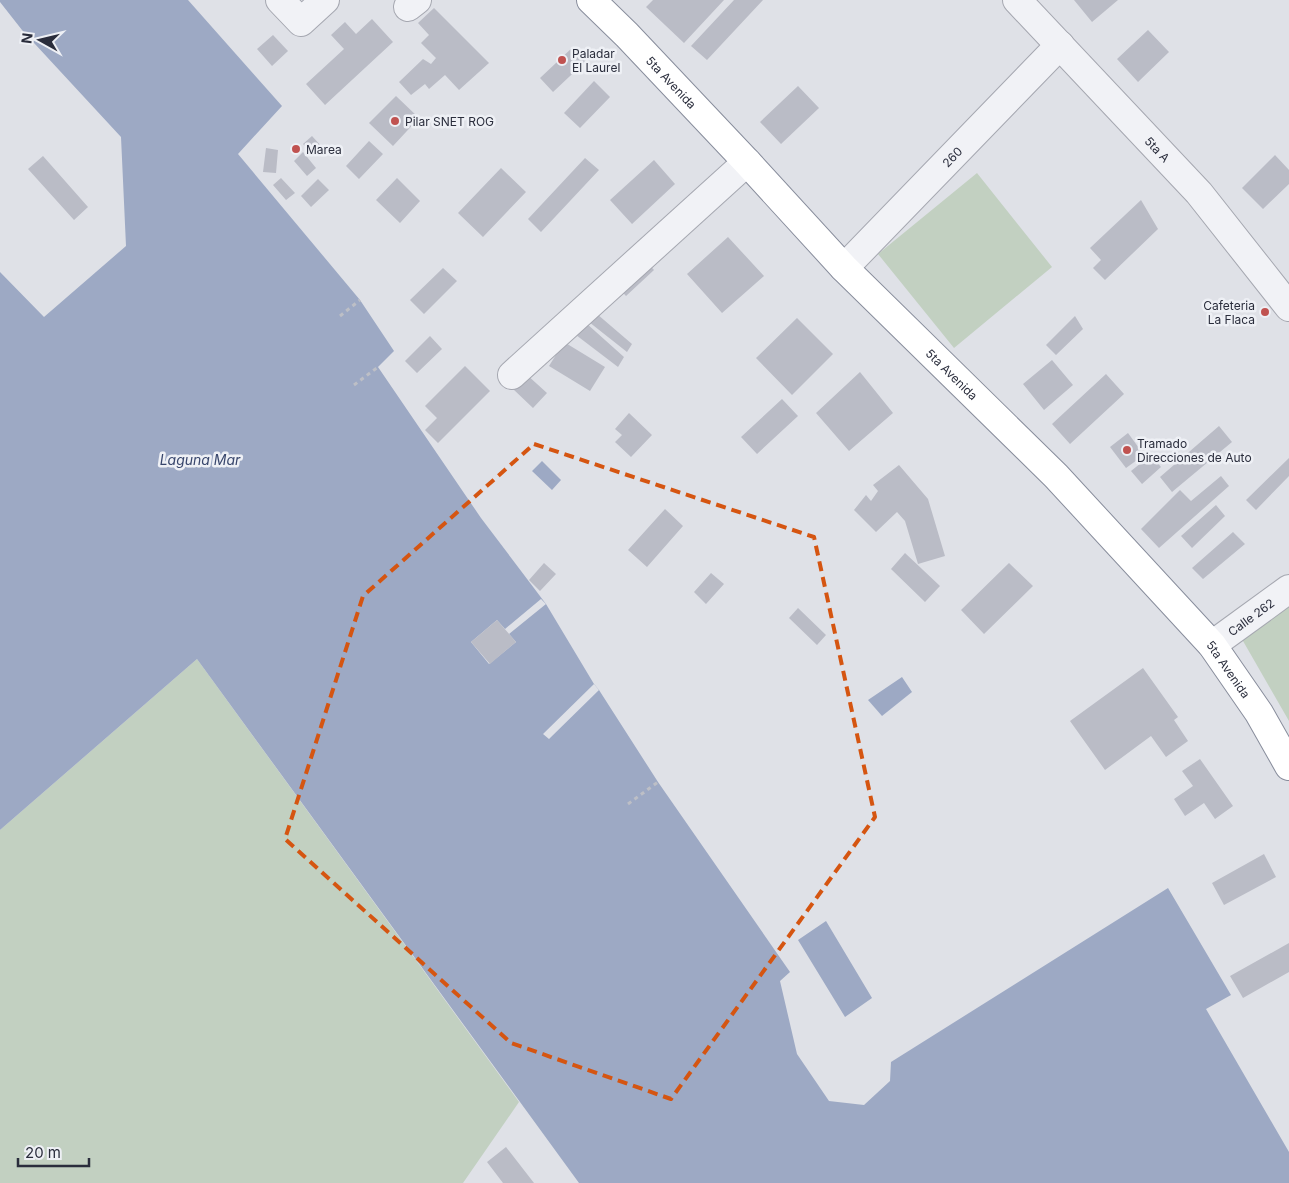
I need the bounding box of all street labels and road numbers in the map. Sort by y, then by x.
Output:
street label: 5ta Avenida [643,53,700,111]
street label: 5ta A [1142,133,1173,165]
street label: 260 [939,143,965,170]
street label: 5ta Avenida [923,345,981,403]
street label: Calle 262 [1225,595,1277,639]
street label: 5ta Avenida [1204,637,1254,701]

